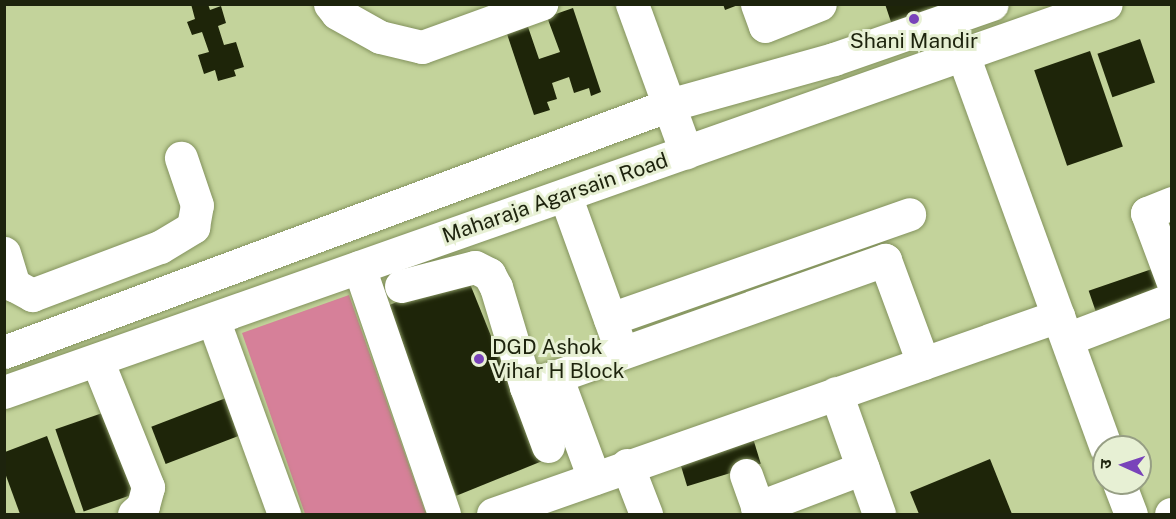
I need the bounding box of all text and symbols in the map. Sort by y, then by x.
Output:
marker: Shani Mandir [907,12,921,26]
place label: Shani Mandir [850,28,978,54]
street label: Maharaja Agarsain Road [439,147,671,249]
place label: DGD Ashok Vihar H Block [492,334,625,384]
marker: DGD Ashok Vihar H Block [470,350,488,368]
north arrow [1092,435,1152,495]
text: उ [1096,459,1115,469]

